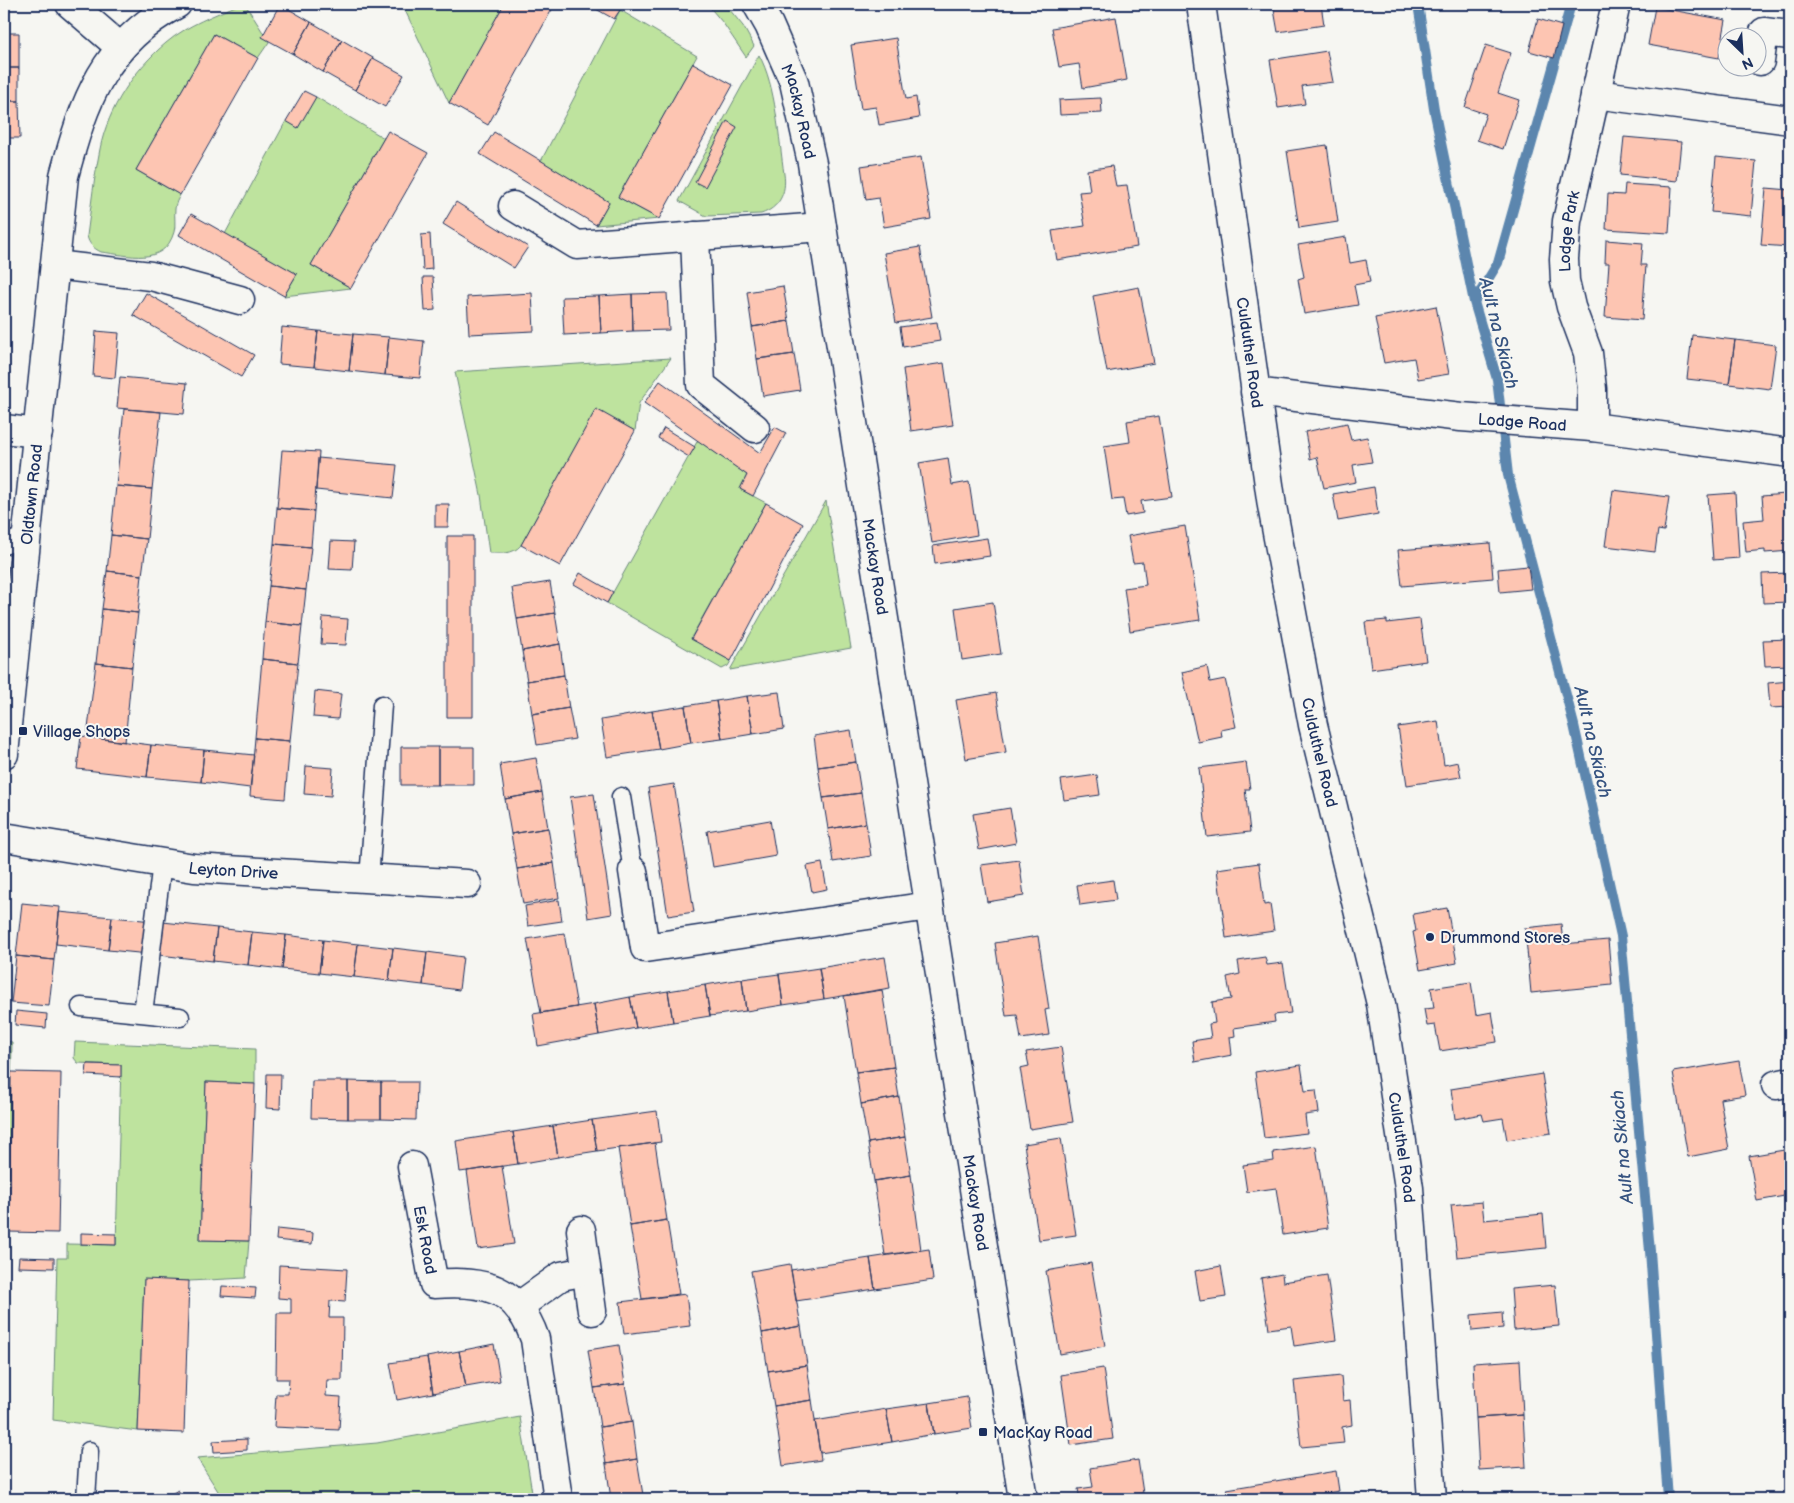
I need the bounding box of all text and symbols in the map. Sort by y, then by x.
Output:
north arrow [1716,28,1766,78]
text: N [1739,53,1756,73]
street label: Mackay Road [776,61,819,161]
street label: Lodge Park [1556,189,1585,272]
water label: Ault na Skiach [1474,274,1523,391]
street label: Culduthel Road [1232,296,1266,409]
street label: Lodge Road [1477,410,1567,436]
street label: Oldtown Road [18,443,47,546]
street label: Mackay Road [857,517,891,616]
water label: Ault na Skiach [1569,683,1616,800]
street label: Culduthel Road [1297,696,1341,809]
place label: Village Shops [33,723,130,742]
marker: Village Shops [17,725,29,737]
street label: Leyton Drive [187,859,279,884]
place label: Drummond Stores [1440,929,1570,948]
marker: Drummond Stores [1424,931,1436,943]
water label: Ault na Skiach [1607,1089,1638,1206]
street label: Culduthel Road [1384,1091,1418,1204]
street label: Mackay Road [958,1153,992,1252]
street label: Esk Road [409,1204,440,1276]
place label: MacKay Road [993,1424,1093,1443]
marker: MacKay Road [977,1426,989,1438]

